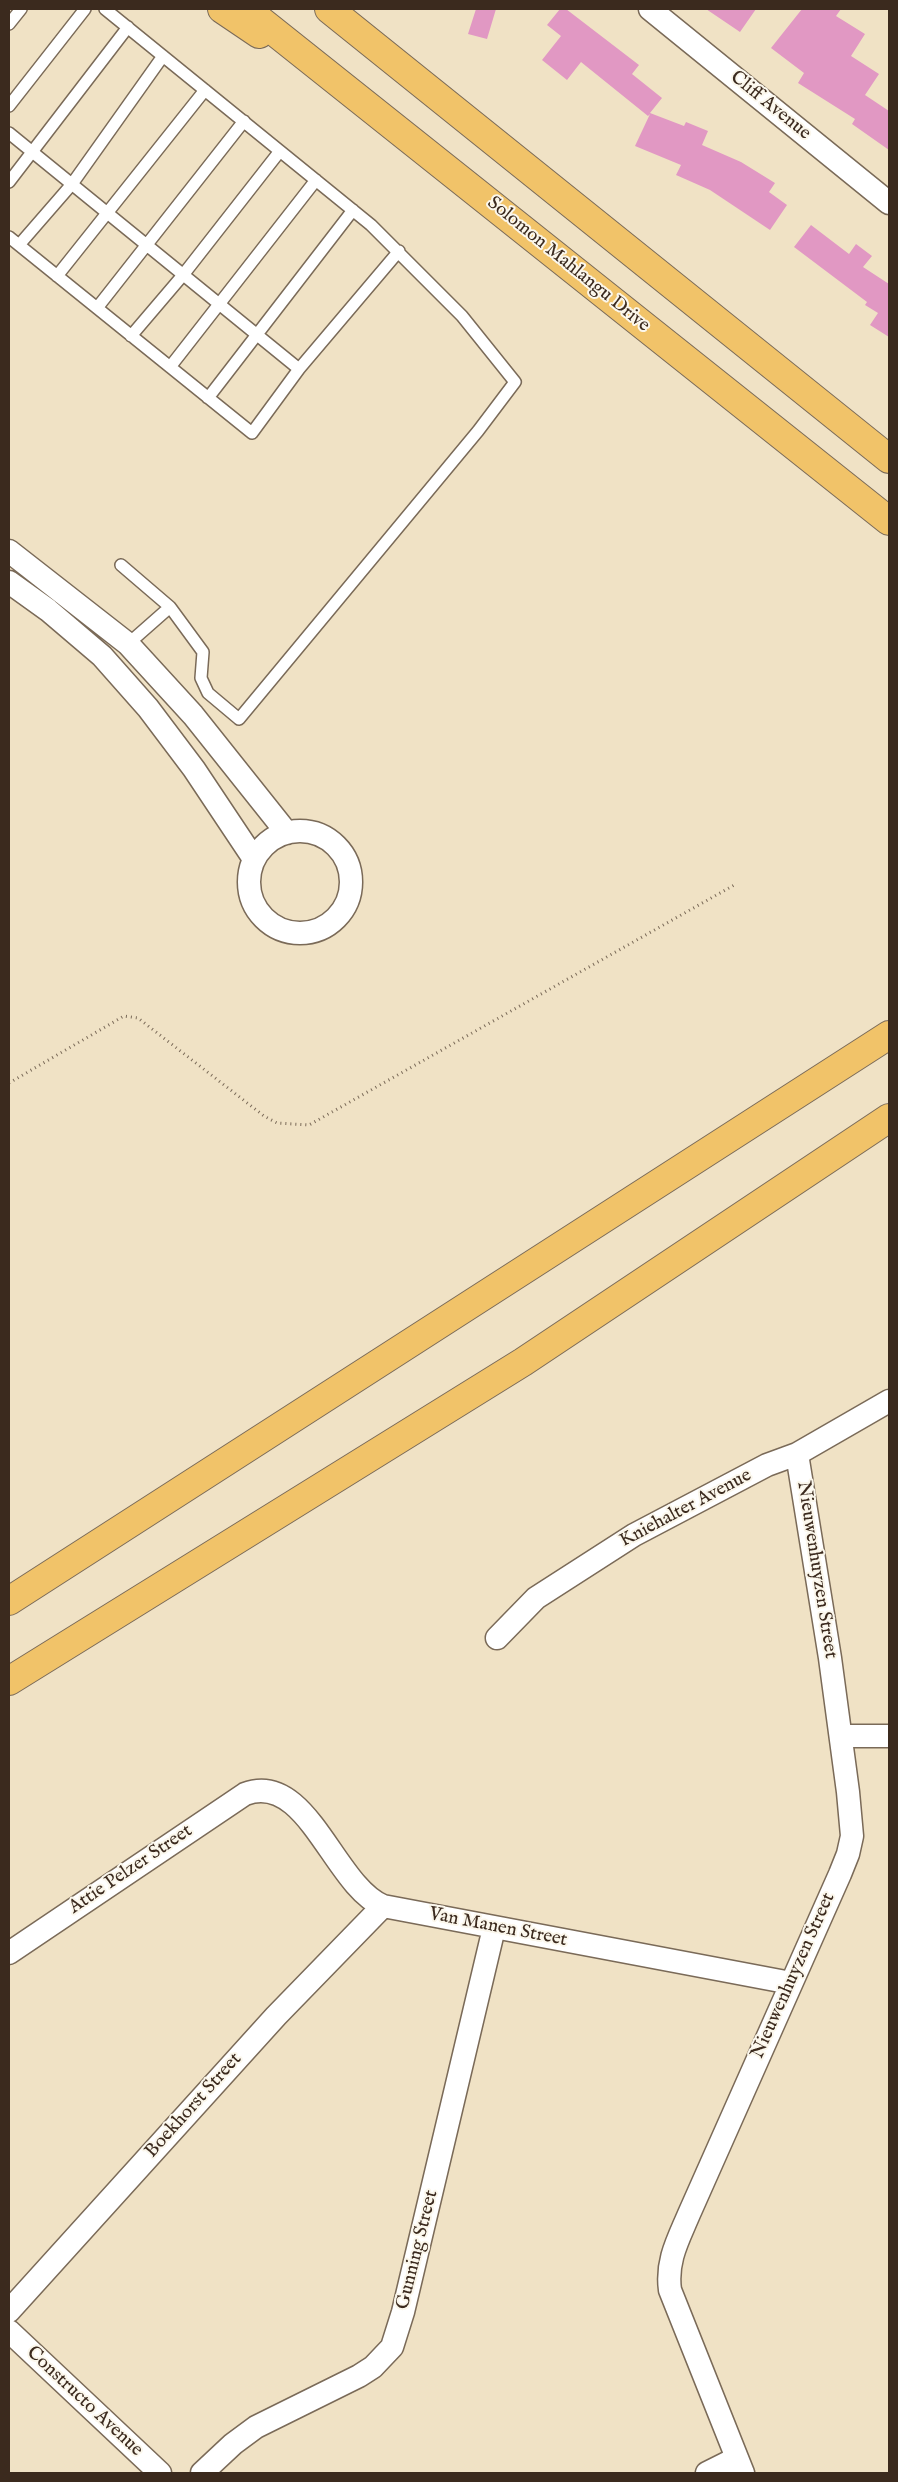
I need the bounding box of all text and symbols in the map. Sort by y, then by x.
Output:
street label: Cliff Avenue [725,67,815,145]
street label: Solomon Mahlangu Drive [482,192,654,338]
street label: Kniehalter Avenue [616,1465,756,1553]
street label: Nieuwenhuyzen Street [791,1480,841,1660]
street label: Attie Pelzer Street [65,1820,197,1920]
street label: Nieuwenhuyzen Street [747,1889,841,2063]
street label: Van Manen Street [427,1903,569,1953]
street label: Boekhorst Street [141,2049,247,2163]
street label: Gunning Street [392,2188,444,2312]
street label: Constructo Avenue [21,2342,147,2462]

